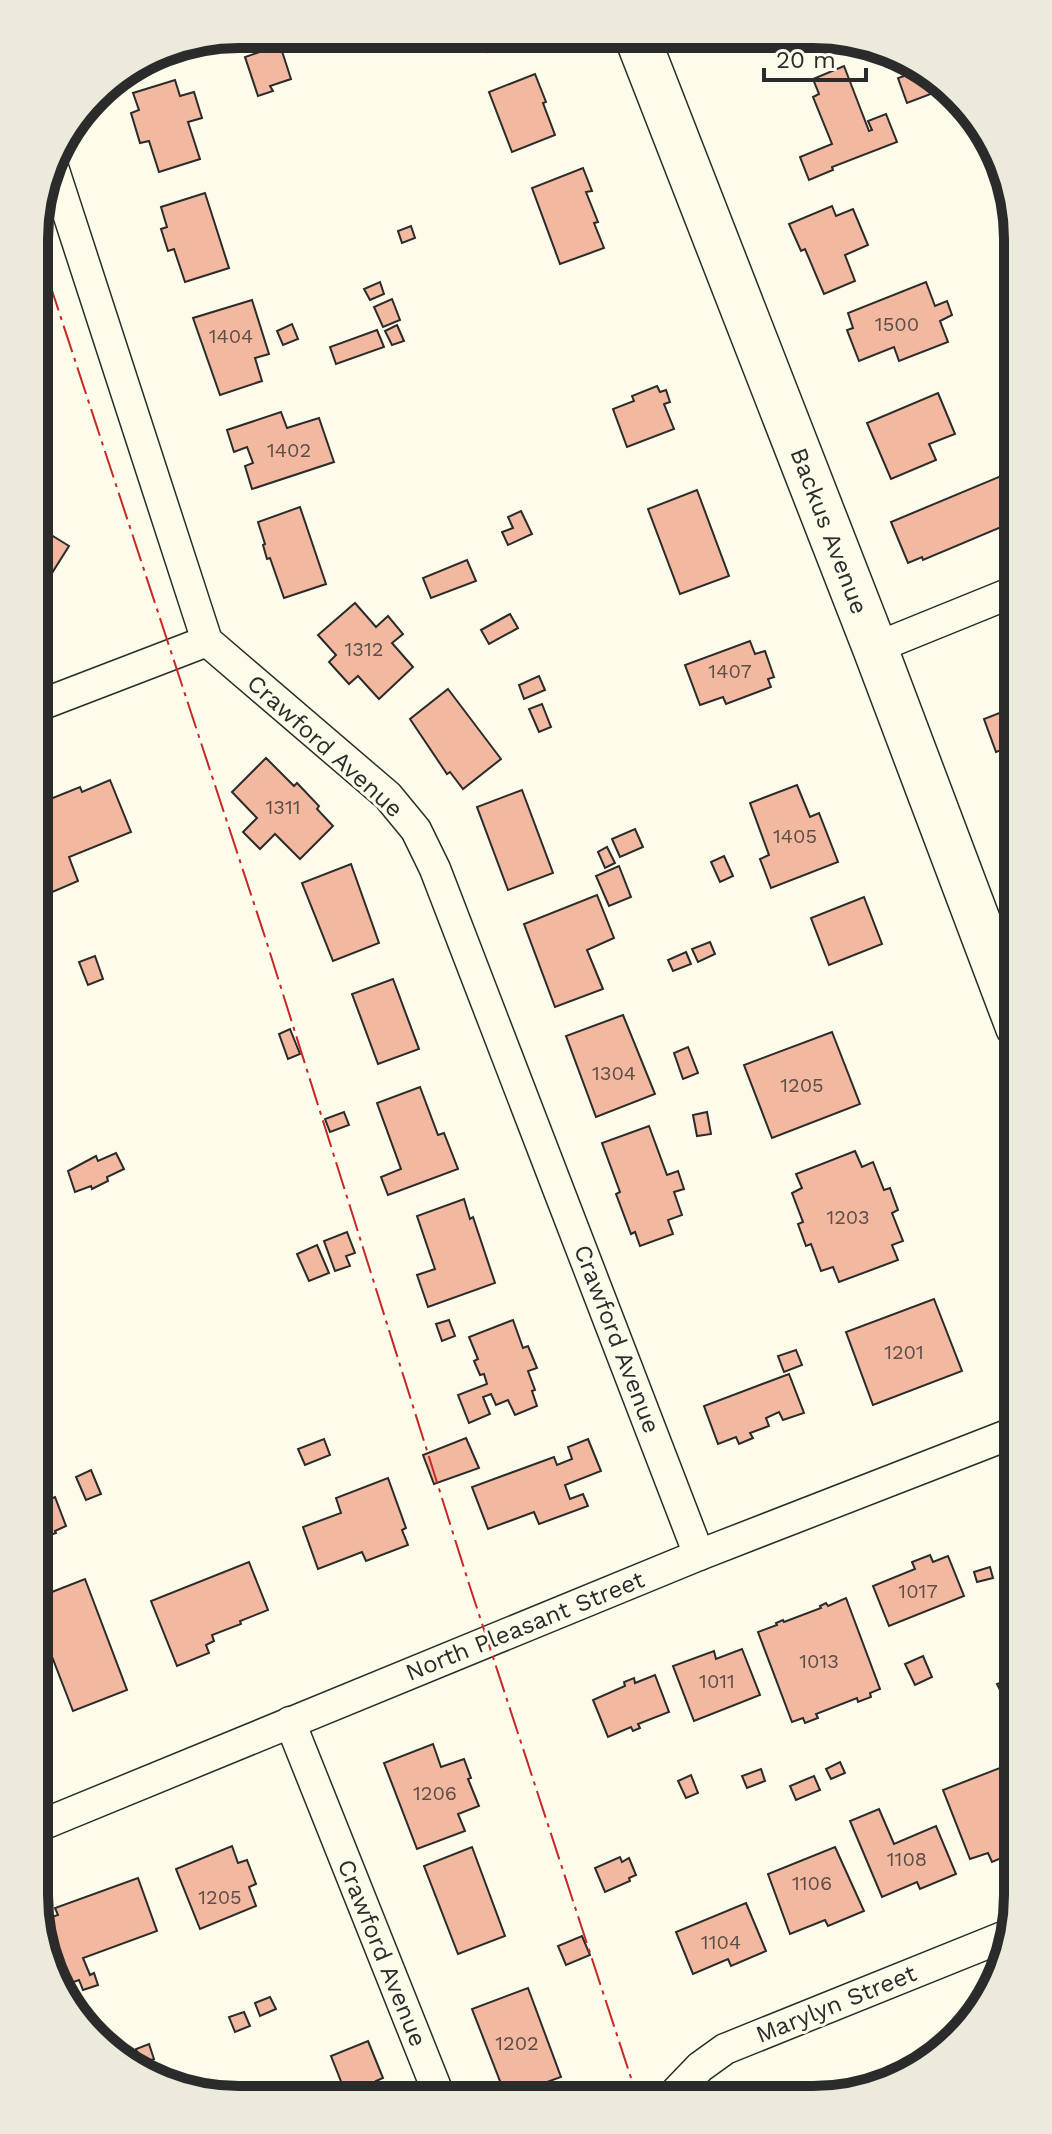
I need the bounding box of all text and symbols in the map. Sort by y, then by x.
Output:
scale bar [764,32,866,82]
text: 20 m [776,46,836,74]
house number: 1500 [875,312,919,336]
house number: 1404 [209,324,253,348]
house number: 1402 [267,438,311,462]
street label: Backus Avenue [784,444,874,618]
house number: 1312 [345,637,383,661]
house number: 1407 [708,659,752,683]
street label: Crawford Avenue [242,669,408,823]
house number: 1311 [265,795,301,819]
house number: 1405 [773,824,817,848]
house number: 1304 [592,1061,636,1085]
house number: 1205 [780,1073,824,1097]
house number: 1203 [826,1205,870,1229]
street label: Crawford Avenue [568,1241,666,1437]
house number: 1201 [884,1340,924,1364]
street label: North Pleasant Street [402,1565,648,1687]
house number: 1017 [898,1579,938,1603]
house number: 1013 [799,1649,839,1673]
house number: 1011 [699,1669,735,1693]
house number: 1206 [413,1781,457,1805]
house number: 1108 [887,1847,927,1871]
street label: Crawford Avenue [332,1855,432,2051]
house number: 1106 [792,1871,832,1895]
house number: 1205 [198,1885,242,1909]
house number: 1104 [701,1930,741,1954]
street label: Marylyn Street [752,1959,920,2049]
house number: 1202 [495,2031,539,2055]

